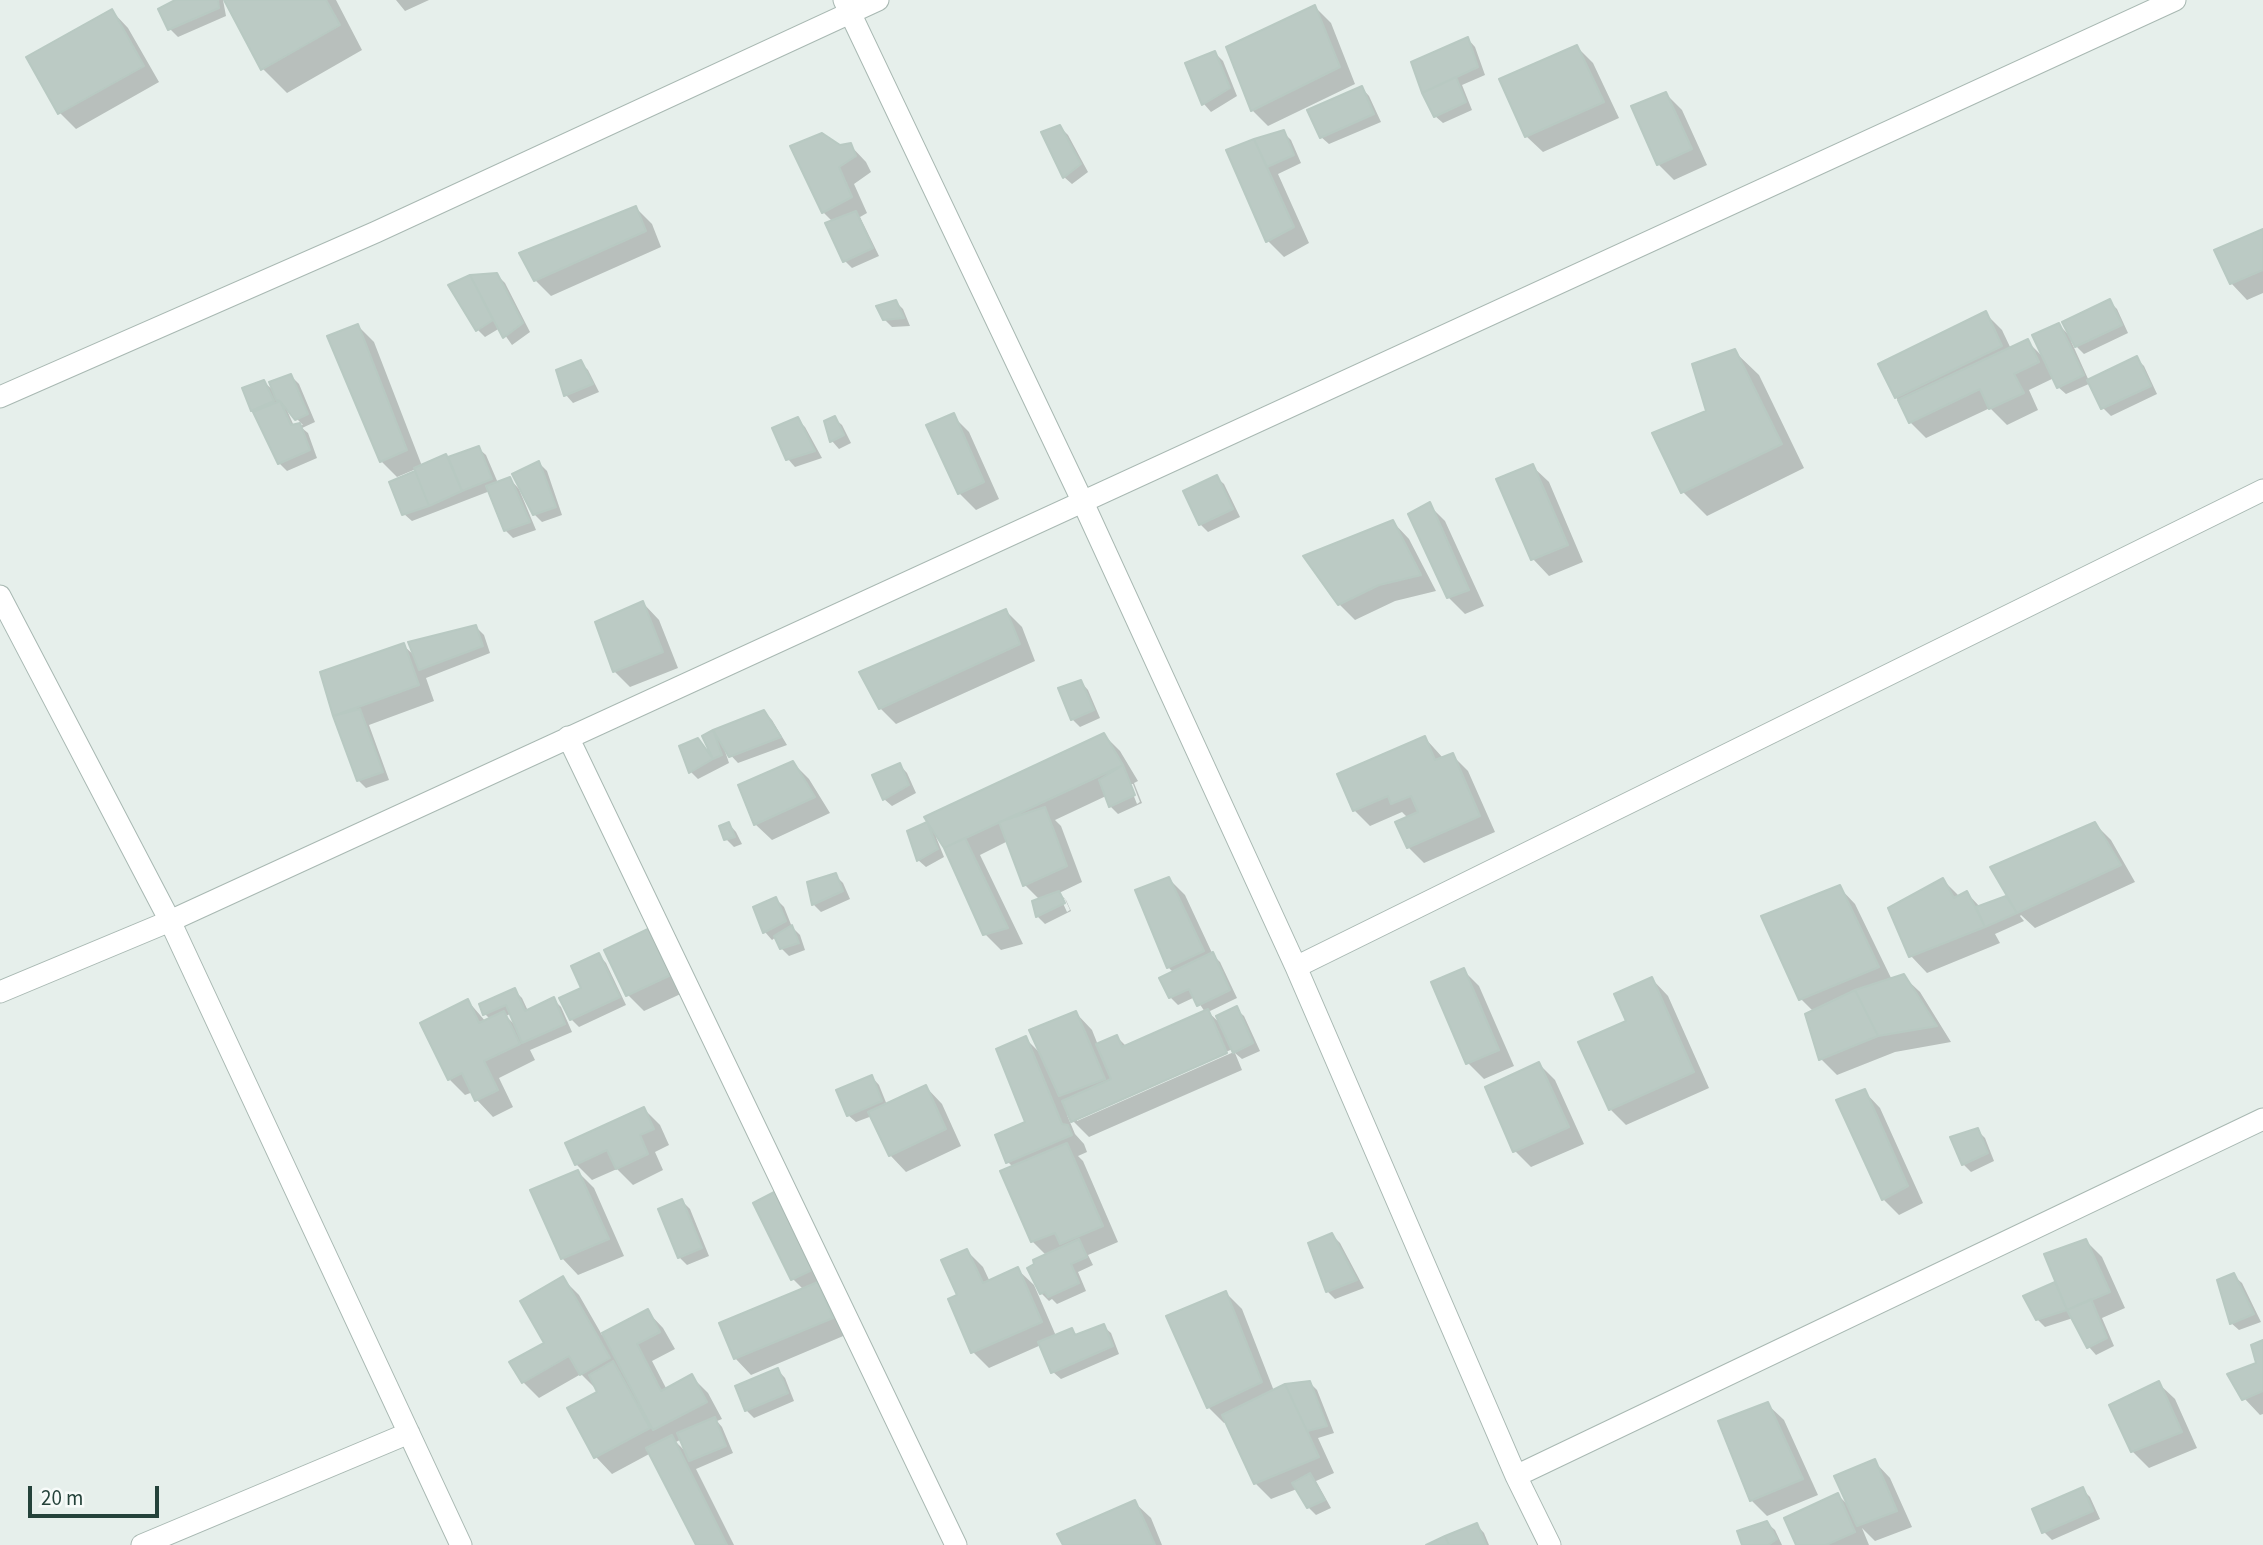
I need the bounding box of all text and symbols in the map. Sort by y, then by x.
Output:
scale bar [32,1472,163,1516]
text: 20 m [41,1483,83,1513]

